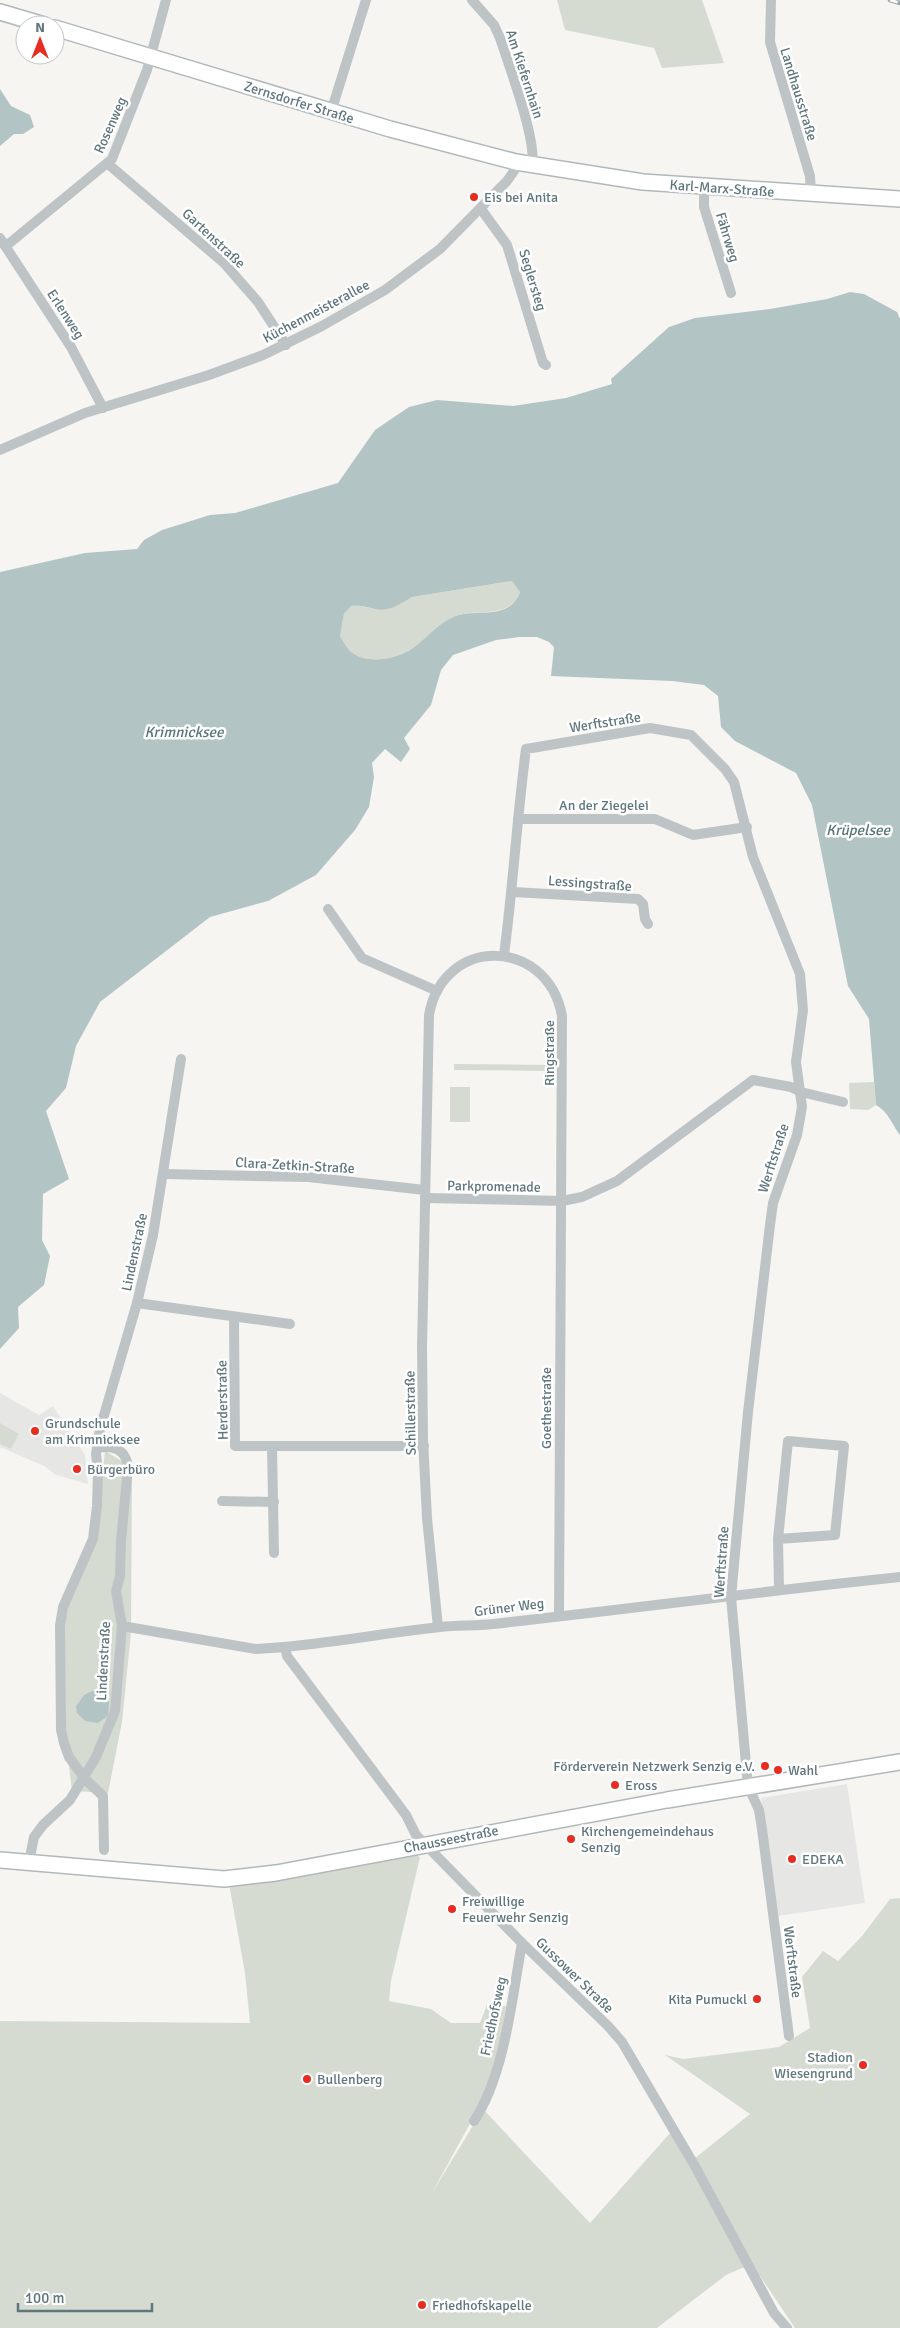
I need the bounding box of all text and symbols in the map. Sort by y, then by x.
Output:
north arrow [15,15,65,65]
text: N [35,19,45,36]
street label: Am Kiefernhain [502,28,547,121]
street label: Landhausstraße [776,45,821,143]
street label: Zernsdorfer Straße [242,78,356,127]
street label: Rosenweg [90,94,131,156]
street label: Karl-Marx-Straße [669,176,775,201]
place label: Eis bei Anita [484,189,558,206]
marker: Eis bei Anita [468,191,480,203]
street label: Gartenstraße [179,205,249,272]
street label: Fährweg [712,210,743,264]
street label: Seglersteg [515,247,550,313]
street label: Küchenmeisterallee [260,276,373,347]
street label: Erlenweg [43,286,88,342]
street label: Werftstraße [568,708,642,737]
water label: Krimnicksee [144,723,225,741]
street label: An der Ziegelei [559,797,649,814]
water label: Krüpelsee [826,821,892,839]
street label: Lessingstraße [547,872,632,895]
street label: Ringstraße [541,1020,558,1086]
street label: Werftstraße [754,1121,793,1195]
street label: Clara-Zetkin-Straße [235,1154,355,1177]
street label: Parkpromenade [447,1177,541,1196]
street label: Lindenstraße [118,1211,151,1293]
street label: Herderstraße [213,1360,232,1440]
street label: Goethestraße [538,1367,555,1449]
street label: Schillerstraße [401,1370,420,1456]
place label: Grundschule am Krimnicksee [45,1415,140,1448]
marker: Grundschule am Krimnicksee [29,1425,41,1437]
place label: Bürgerbüro [87,1461,155,1478]
marker: Bürgerbüro [71,1463,83,1475]
street label: Werftstraße [711,1526,732,1599]
street label: Grüner Weg [473,1595,545,1620]
street label: Lindenstraße [93,1621,114,1701]
place label: Förderverein Netzwerk Senzig e.V. [553,1758,755,1775]
marker: Förderverein Netzwerk Senzig e.V. [759,1760,771,1772]
place label: Wahl [788,1762,818,1779]
marker: Wahl [772,1764,784,1776]
place label: Eross [625,1777,657,1794]
marker: Eross [609,1779,621,1791]
street label: Chausseestraße [402,1822,500,1857]
place label: Kirchengemeindehaus Senzig [581,1823,714,1856]
marker: Kirchengemeindehaus Senzig [565,1833,577,1845]
place label: EDEKA [802,1851,844,1868]
marker: EDEKA [786,1853,798,1865]
place label: Freiwillige Feuerwehr Senzig [462,1893,569,1926]
marker: Freiwillige Feuerwehr Senzig [446,1903,458,1915]
street label: Werftstraße [780,1925,805,1999]
street label: Gussower Straße [532,1934,617,2017]
street label: Friedhofsweg [477,1975,510,2057]
place label: Kita Pumuckl [668,1991,747,2008]
marker: Kita Pumuckl [751,1993,763,2005]
place label: Stadion Wiesengrund [774,2049,853,2082]
marker: Stadion Wiesengrund [857,2059,869,2071]
place label: Bullenberg [317,2071,383,2088]
marker: Bullenberg [301,2073,313,2085]
scale bar [18,2280,151,2312]
text: 100 m [25,2289,65,2307]
place label: Friedhofskapelle [432,2297,532,2314]
marker: Friedhofskapelle [416,2299,428,2311]

